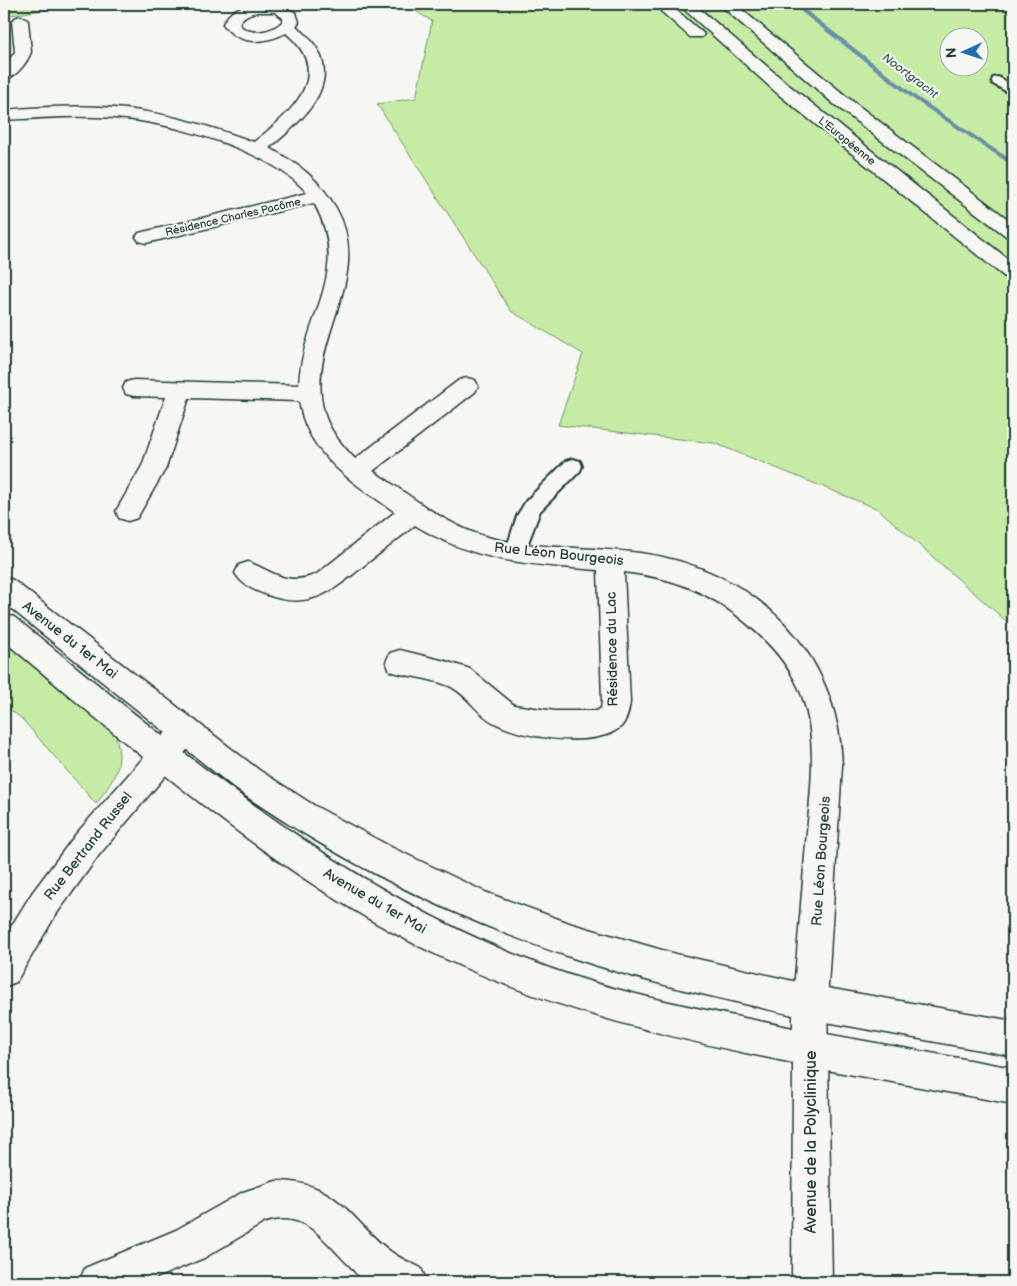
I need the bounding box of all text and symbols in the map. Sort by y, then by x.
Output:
north arrow [940,28,990,78]
text: N [943,47,960,58]
water label: Noortgracht [879,50,941,102]
street label: L'Européenne [816,114,878,168]
street label: Résidence Charles Pacôme [164,195,302,239]
street label: Rue Léon Bourgeois [493,539,625,569]
street label: Résidence du Lac [602,591,622,707]
street label: Avenue du 1er Mai [19,598,121,682]
street label: Rue Bertrand Russel [40,788,136,904]
street label: Rue Léon Bourgeois [808,795,834,926]
street label: Avenue du 1er Mai [320,865,430,937]
street label: Avenue de la Polyclinique [802,1050,821,1234]

